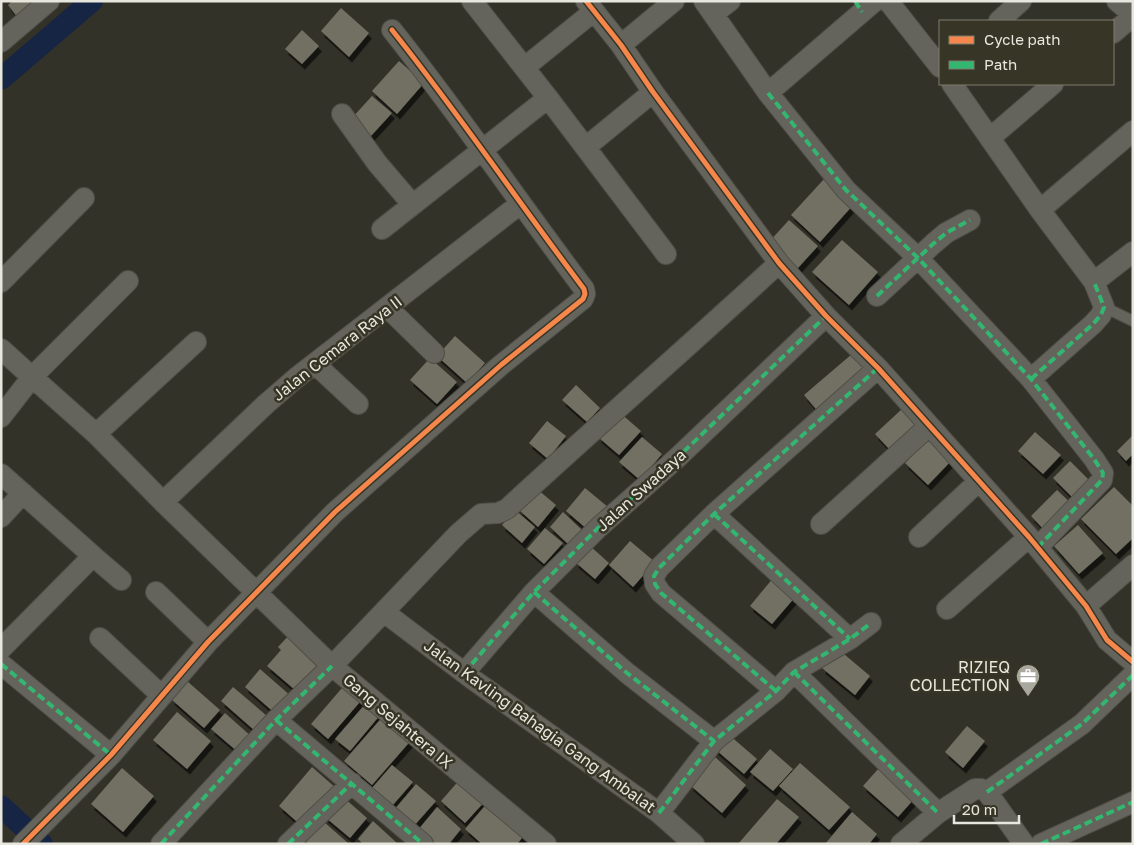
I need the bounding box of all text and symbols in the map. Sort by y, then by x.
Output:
legend [939,20,1114,85]
text: Cycle path [984,30,1060,48]
text: Path [984,55,1017,73]
street label: Jalan Cemara Raya II [268,291,406,405]
street label: Jalan Swadaya [592,445,690,535]
street label: Jalan Kavling Bahagia Gang Ambalat [420,635,660,817]
place label: RIZIEQ COLLECTION [910,657,1010,695]
office icon: RIZIEQ COLLECTION [1015,663,1041,697]
street label: Gang Sejahtera IX [339,669,457,773]
scale bar [954,792,1019,824]
text: 20 m [962,800,997,818]

